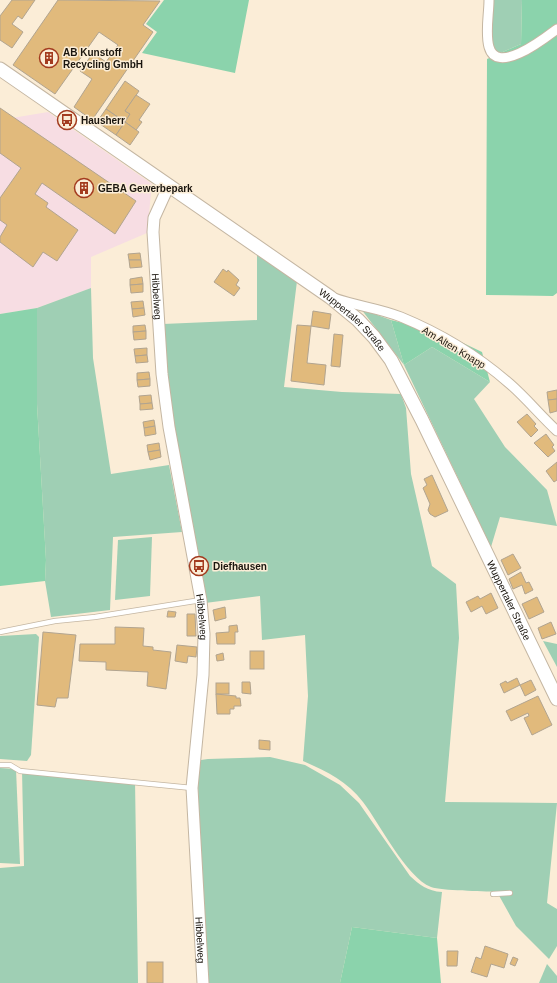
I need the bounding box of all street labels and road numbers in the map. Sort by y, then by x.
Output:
street label: Hibbelweg [150,273,164,320]
street label: Wuppertaler Straße [317,286,388,354]
street label: Am Alten Knapp [420,324,488,371]
street label: Wuppertaler Straße [485,559,533,642]
street label: Hibbelweg [194,593,209,640]
street label: Hibbelweg [193,916,207,964]

